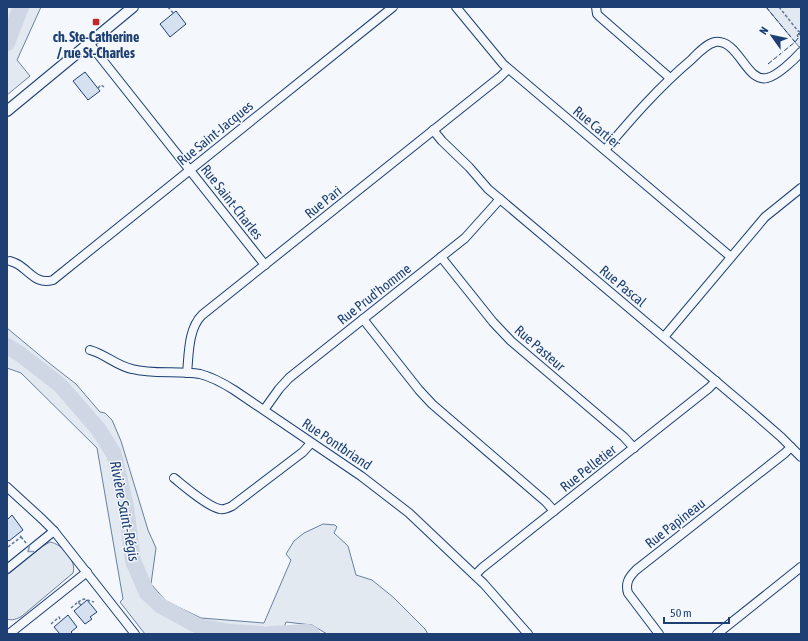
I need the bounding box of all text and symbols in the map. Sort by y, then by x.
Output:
north arrow [752,16,792,56]
marker: ch. Ste-Catherine / rue St-Charles [91,17,101,27]
text: N [757,25,770,37]
place label: ch. Ste-Catherine / rue St-Charles [53,29,139,61]
street label: Rue Saint-Jacques [174,98,256,168]
street label: Rue Cartier [570,103,624,152]
street label: Rue Saint-Charles [198,161,266,243]
street label: Rue Pari [301,182,345,222]
street label: Rue Prud'homme [334,260,414,328]
street label: Rue Pascal [597,262,650,310]
street label: Rue Pasteur [512,322,569,375]
street label: Rue Pontbriand [299,415,375,473]
street label: Rue Pelletier [557,441,620,495]
water label: Rivière Saint-Régis [107,459,143,563]
street label: Rue Papineau [642,495,708,551]
one-way arrow [28,545,35,552]
scale bar [664,599,729,625]
text: 50 m [670,606,692,620]

